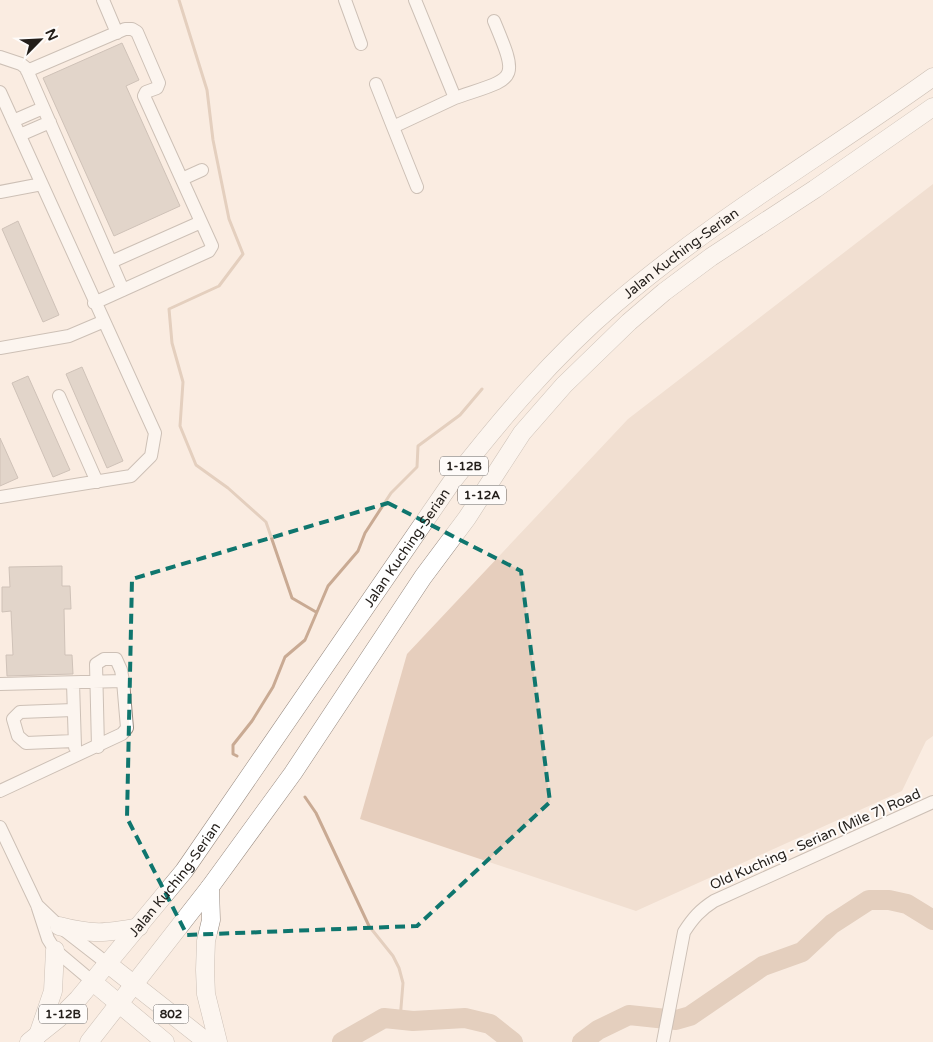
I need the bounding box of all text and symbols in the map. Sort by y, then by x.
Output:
north arrow [15,15,65,65]
text: N [41,26,61,44]
street label: Jalan Kuching-Serian [620,204,742,302]
road number: 1-12B [440,456,488,476]
street label: Jalan Kuching-Serian [360,485,454,610]
road number: 1-12A [458,486,506,504]
street label: Old Kuching - Serian (Mile 7) Road [707,785,923,894]
street label: Jalan Kuching-Serian [125,819,224,940]
road number: 1-12B [39,1004,87,1024]
road number: 802 [154,1004,188,1024]

